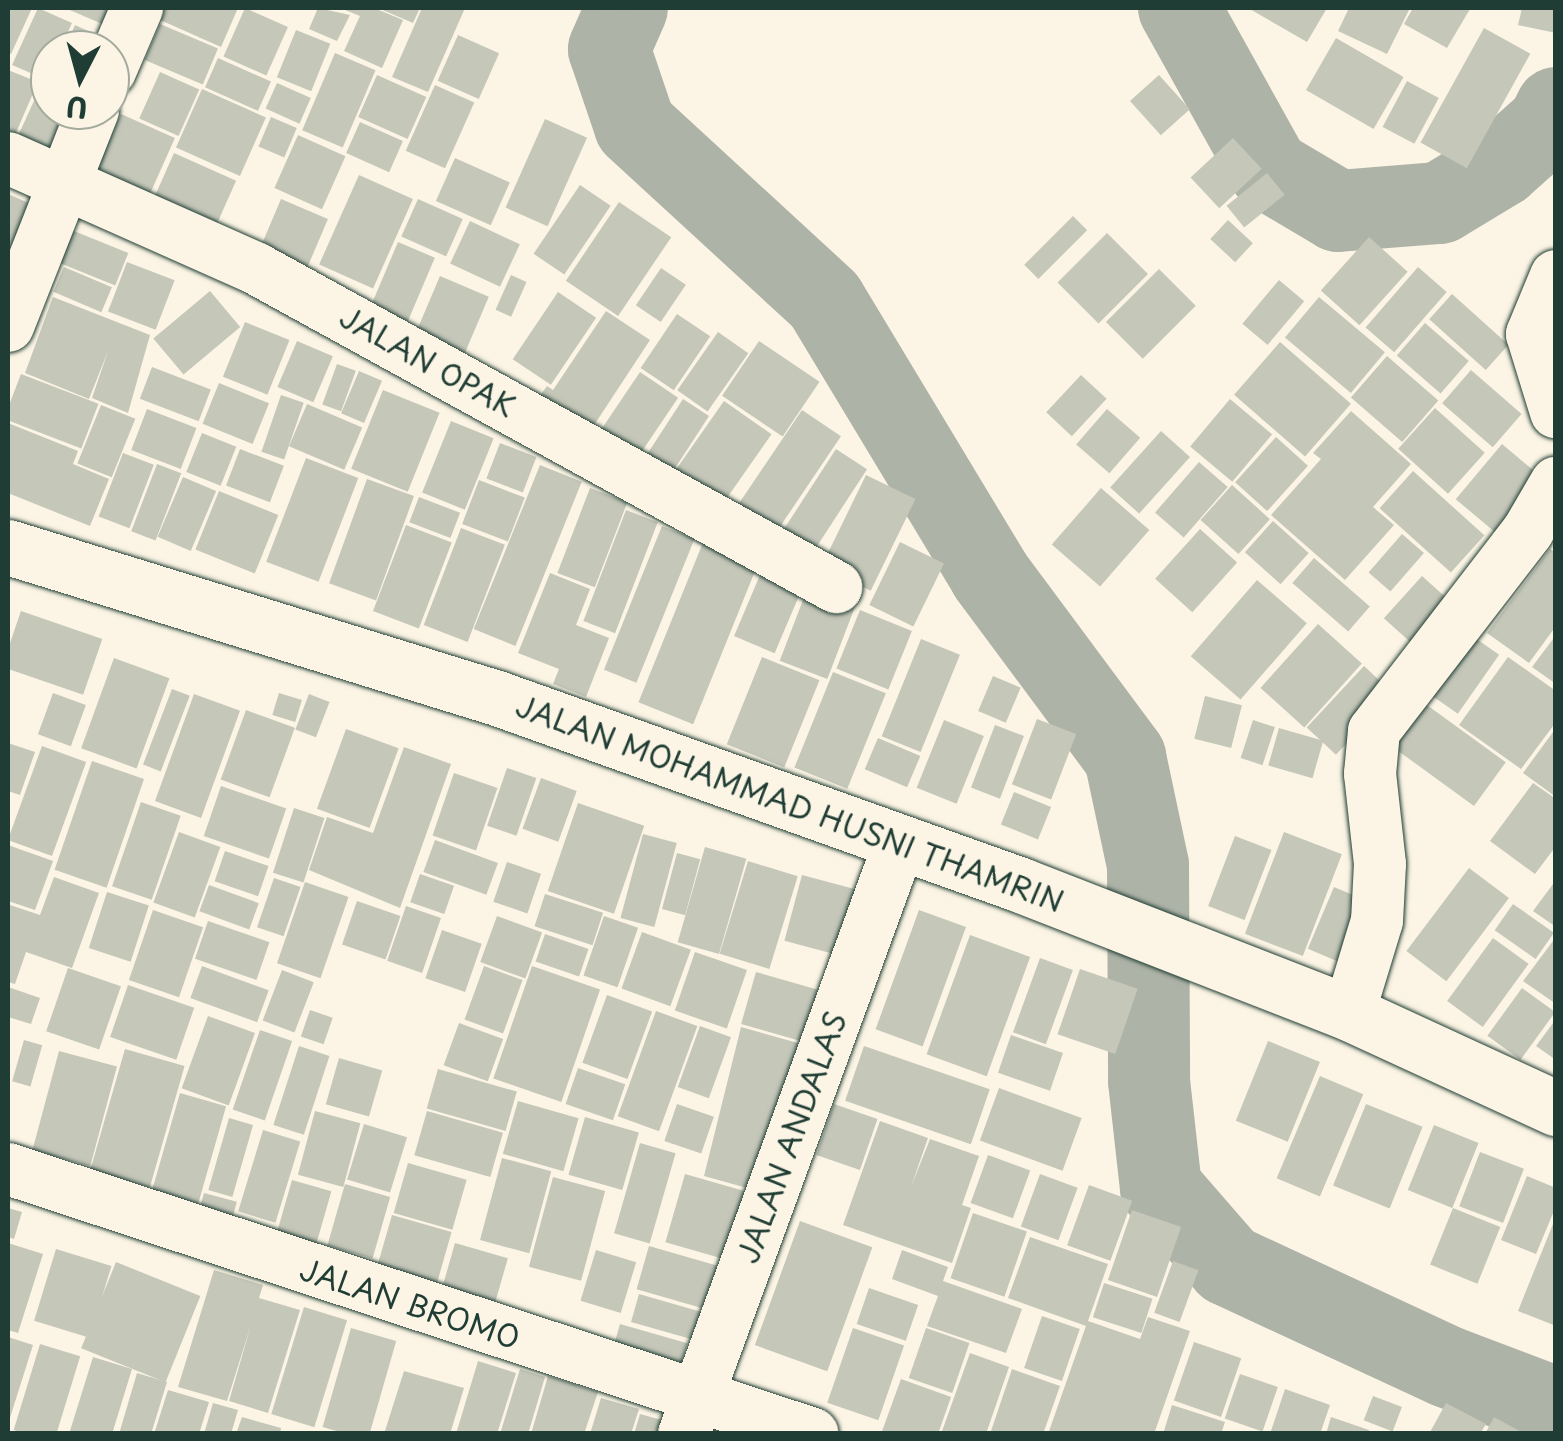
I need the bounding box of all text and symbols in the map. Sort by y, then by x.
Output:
north arrow [30,30,130,130]
text: U [64,86,90,131]
street label: JALAN OPAK [335,298,521,424]
street label: JALAN MOHAMMAD HUSNI THAMRIN [513,688,1067,918]
street label: JALAN ANDALAS [729,1006,853,1268]
street label: JALAN BROMO [295,1250,525,1356]

